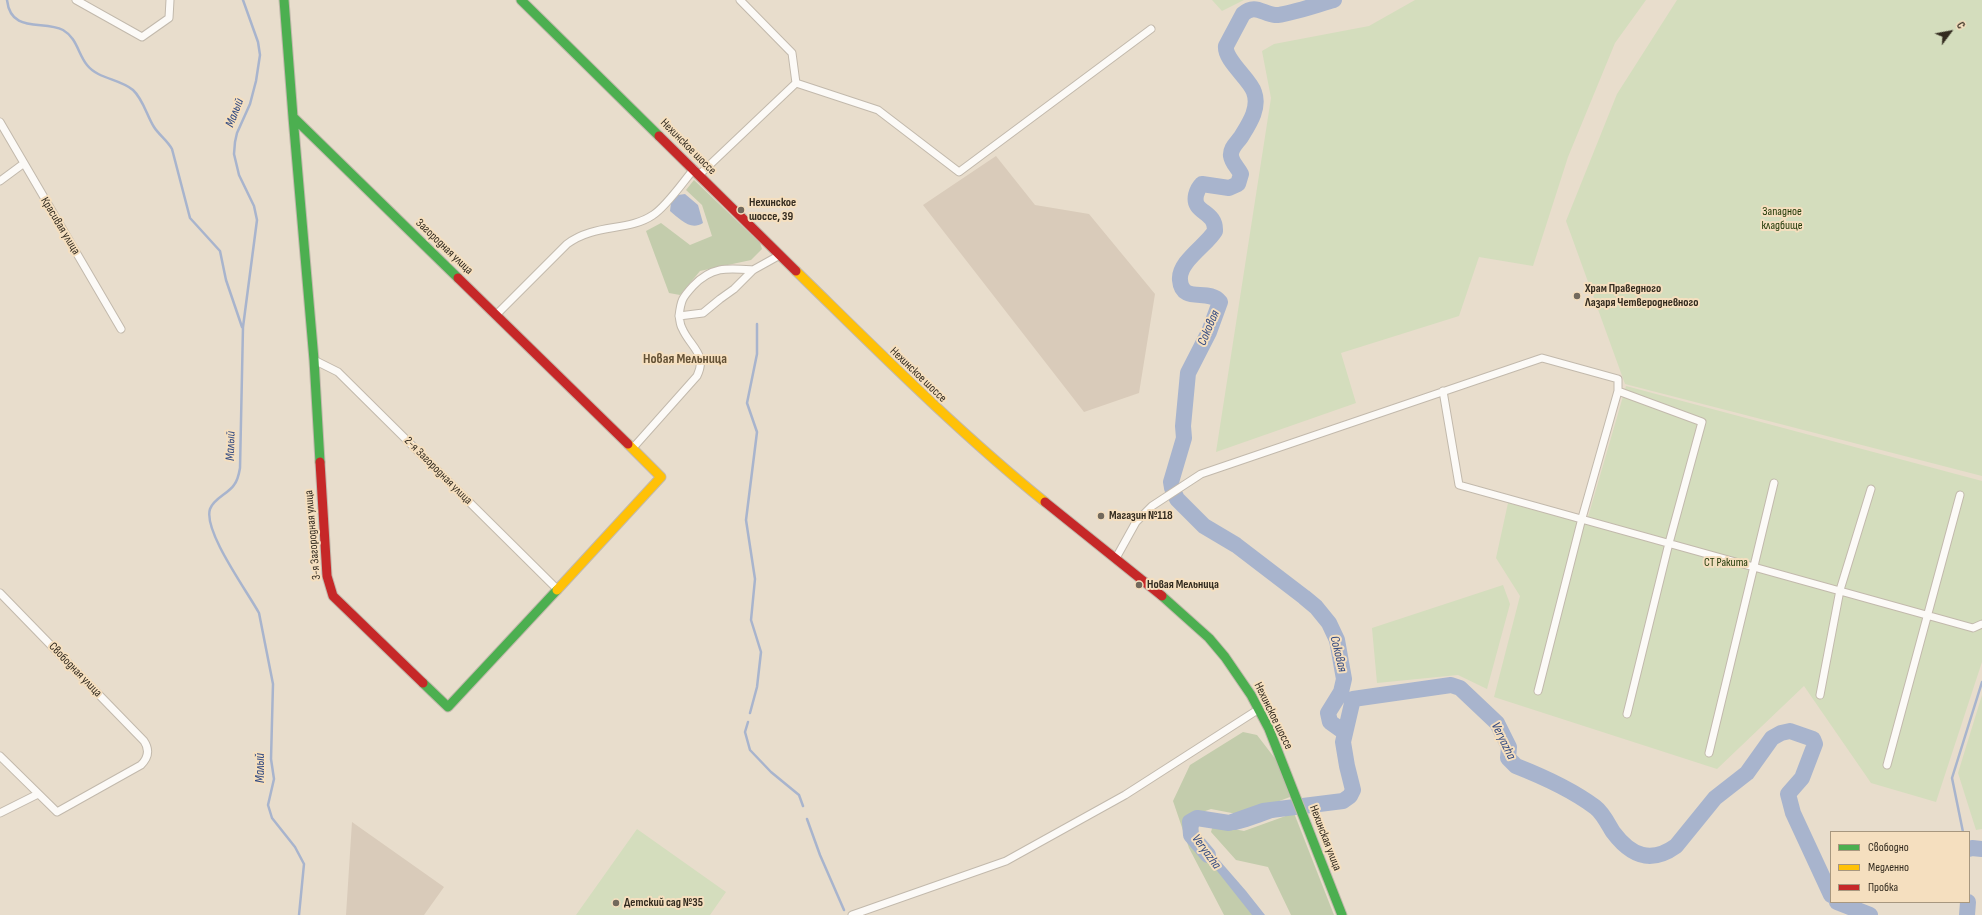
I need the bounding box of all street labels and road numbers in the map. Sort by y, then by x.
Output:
street label: Нехинское шоссе [657,116,719,178]
street label: Красивая улица [37,195,83,257]
street label: Загородная улица [412,216,476,278]
street label: Нехинское шоссе [887,344,949,406]
street label: 2-я Загородная улица [401,434,475,508]
street label: 3-я Загородная улица [302,490,324,580]
street label: Свободная улица [45,640,105,700]
street label: Нехинское шоссе [1250,680,1296,752]
street label: Нехинская улица [1306,803,1344,873]

